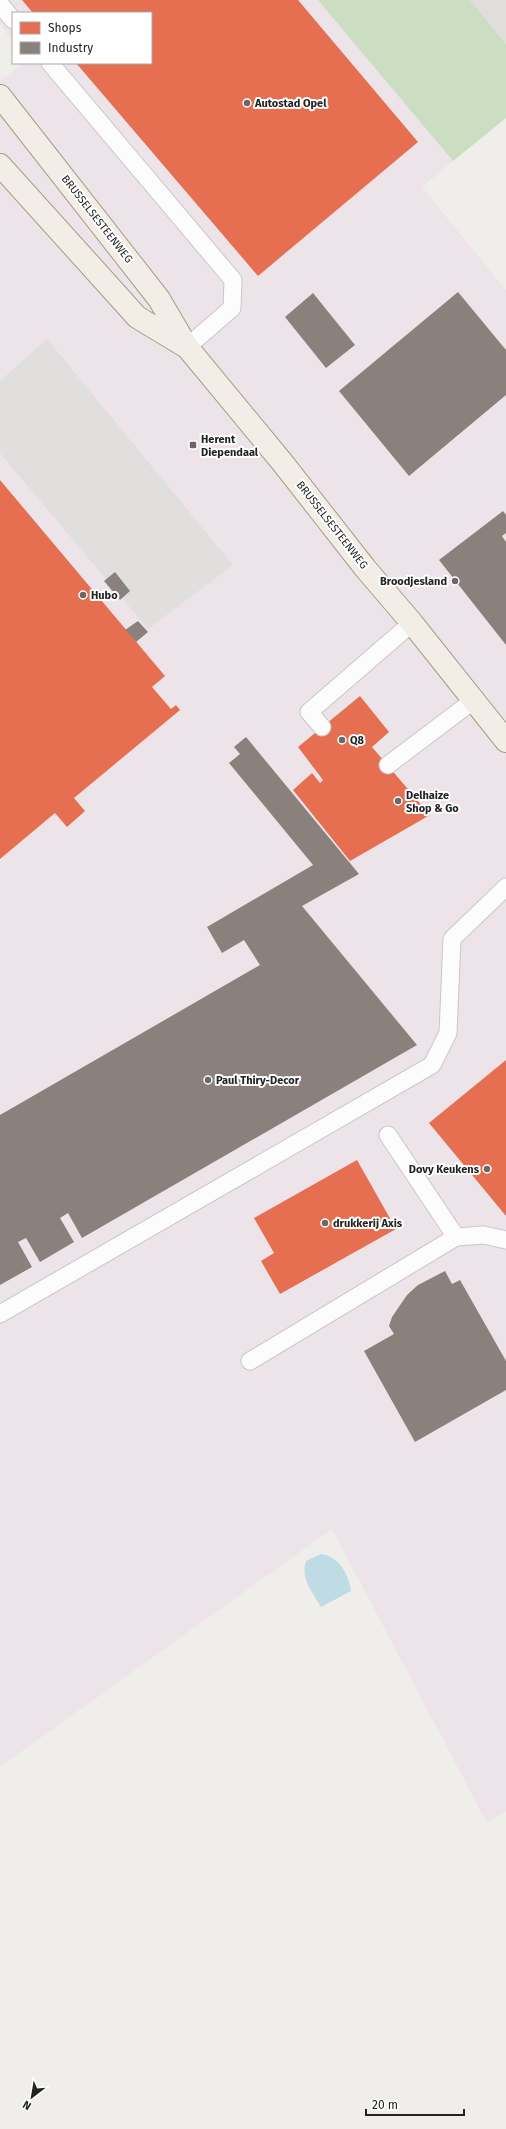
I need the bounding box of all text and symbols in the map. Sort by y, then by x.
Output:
legend [12,12,152,64]
text: Shops [48,21,82,35]
text: Industry [48,41,93,55]
place label: Autostad Opel [254,97,327,110]
marker: Autostad Opel [242,98,252,108]
street label: BRUSSELSESTEENWEG [59,173,135,266]
place label: Herent Diependaal [201,433,259,459]
marker: Herent Diependaal [188,440,198,450]
street label: BRUSSELSESTEENWEG [294,479,370,572]
place label: Broodjesland [380,575,447,588]
marker: Broodjesland [450,576,460,586]
place label: Hubo [91,589,118,602]
marker: Hubo [78,590,88,600]
place label: Q8 [350,734,365,747]
marker: Q8 [337,735,347,745]
place label: Delhaize Shop & Go [406,789,459,815]
marker: Delhaize Shop & Go [393,796,403,806]
place label: Paul Thiry-Decor [216,1074,300,1087]
marker: Paul Thiry-Decor [203,1075,213,1085]
place label: Dovy Keukens [409,1163,480,1176]
marker: Dovy Keukens [482,1164,492,1174]
place label: drukkerij Axis [333,1217,403,1230]
marker: drukkerij Axis [320,1218,330,1228]
north arrow [12,2077,52,2117]
scale bar [366,2091,464,2117]
text: N [21,2098,34,2113]
text: 20 m [372,2098,398,2112]

